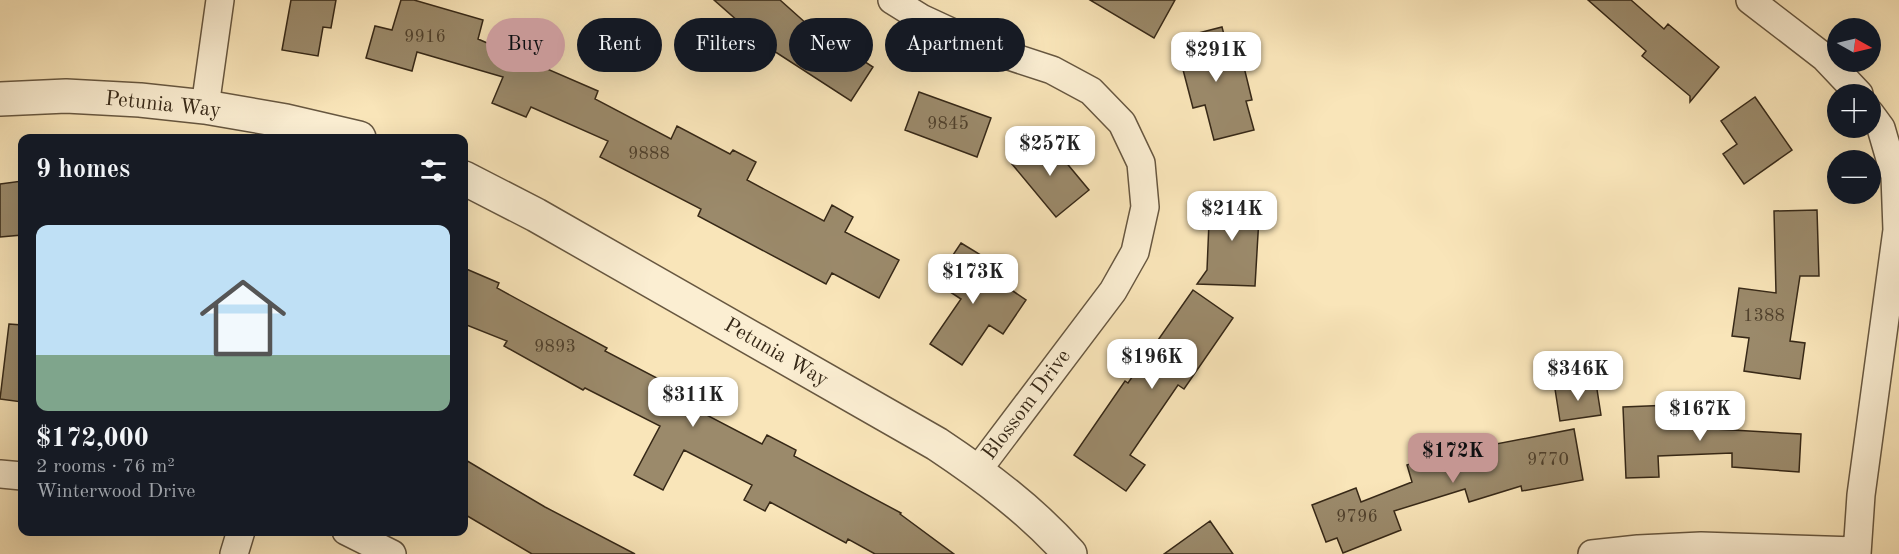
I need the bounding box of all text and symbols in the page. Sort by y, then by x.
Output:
chip: Buy [486,18,565,72]
chip: Rent [577,18,662,72]
chip: Filters [674,18,777,72]
chip: New [789,18,873,72]
chip: Apartment [885,18,1025,72]
north arrow [1827,18,1881,72]
map controls [1827,18,1881,204]
house number: 9916 [404,28,446,46]
pin: $291K [1174,32,1258,83]
text: $291K [1185,41,1247,61]
button: + [1827,84,1881,138]
street label: Petunia Way [104,88,222,122]
house number: 9845 [927,115,969,133]
pin: $257K [1008,126,1092,177]
text: $257K [1019,135,1081,155]
house number: 9888 [628,145,670,163]
button: − [1827,150,1881,204]
icon: filters [417,154,450,187]
text: 9 homes [36,157,130,183]
pin: $214K [1190,191,1274,242]
text: $214K [1201,200,1263,220]
pin: $173K [931,254,1015,305]
text: $173K [942,263,1004,283]
icon: home [189,264,297,372]
house number: 1388 [1743,307,1785,325]
street label: Petunia Way [720,315,832,391]
house number: 9893 [534,338,576,356]
pin: $196K [1110,339,1194,390]
street label: Blossom Drive [979,346,1075,464]
text: $196K [1121,348,1183,368]
pin: $346K [1536,351,1620,402]
text: $346K [1547,360,1609,380]
pin: $311K [651,377,735,428]
text: $311K [662,386,724,406]
pin: $167K [1658,391,1742,442]
text: $167K [1669,400,1731,420]
text: $172,000 [36,426,149,452]
pin: $172K [1411,433,1495,484]
text: $172K [1422,442,1484,462]
house number: 9770 [1527,451,1569,469]
text: 2 rooms · 76 m² [36,457,175,477]
text: Winterwood Drive [36,482,196,502]
house number: 9796 [1336,508,1378,526]

